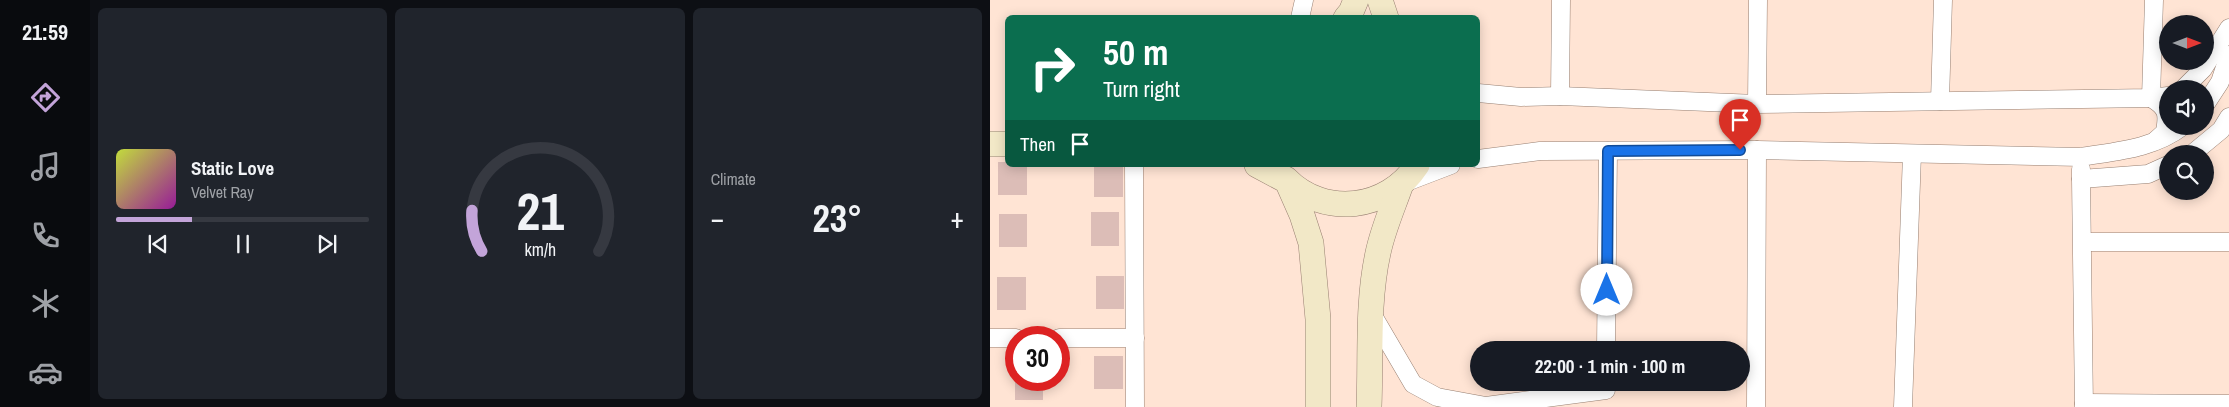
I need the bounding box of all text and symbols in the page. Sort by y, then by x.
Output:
north arrow [2159,15,2214,70]
map controls [2159,15,2214,200]
text: 21:59 [22,17,68,47]
text: 50 m [1103,29,1168,76]
icon: right [1020,35,1085,100]
text: Turn right [1103,74,1180,104]
icon: directions [28,80,63,115]
button: sound [2159,80,2214,135]
pin [1719,99,1761,150]
icon: arrive [1726,106,1754,134]
icon: arrive [1066,130,1094,158]
text: Then [1020,131,1056,157]
button: search [2159,145,2214,200]
icon: music [28,149,63,184]
text: Static Love [191,155,274,181]
text: Climate [711,168,756,190]
text: 21 [516,176,564,246]
text: Velvet Ray [191,181,254,203]
text: 23° [812,193,862,244]
text: − [711,199,724,237]
text: + [951,199,964,237]
icon: phone [28,218,63,253]
icon: previous [144,230,172,258]
icon: pause [229,230,257,258]
icon: next [313,230,341,258]
text: km/h [524,238,556,262]
position arrow [1580,263,1632,315]
icon: climate [28,286,63,321]
speed limit sign: 30 [1005,326,1070,391]
text: 22:00 · 1 min · 100 m [1535,353,1685,379]
icon: car [28,355,63,390]

